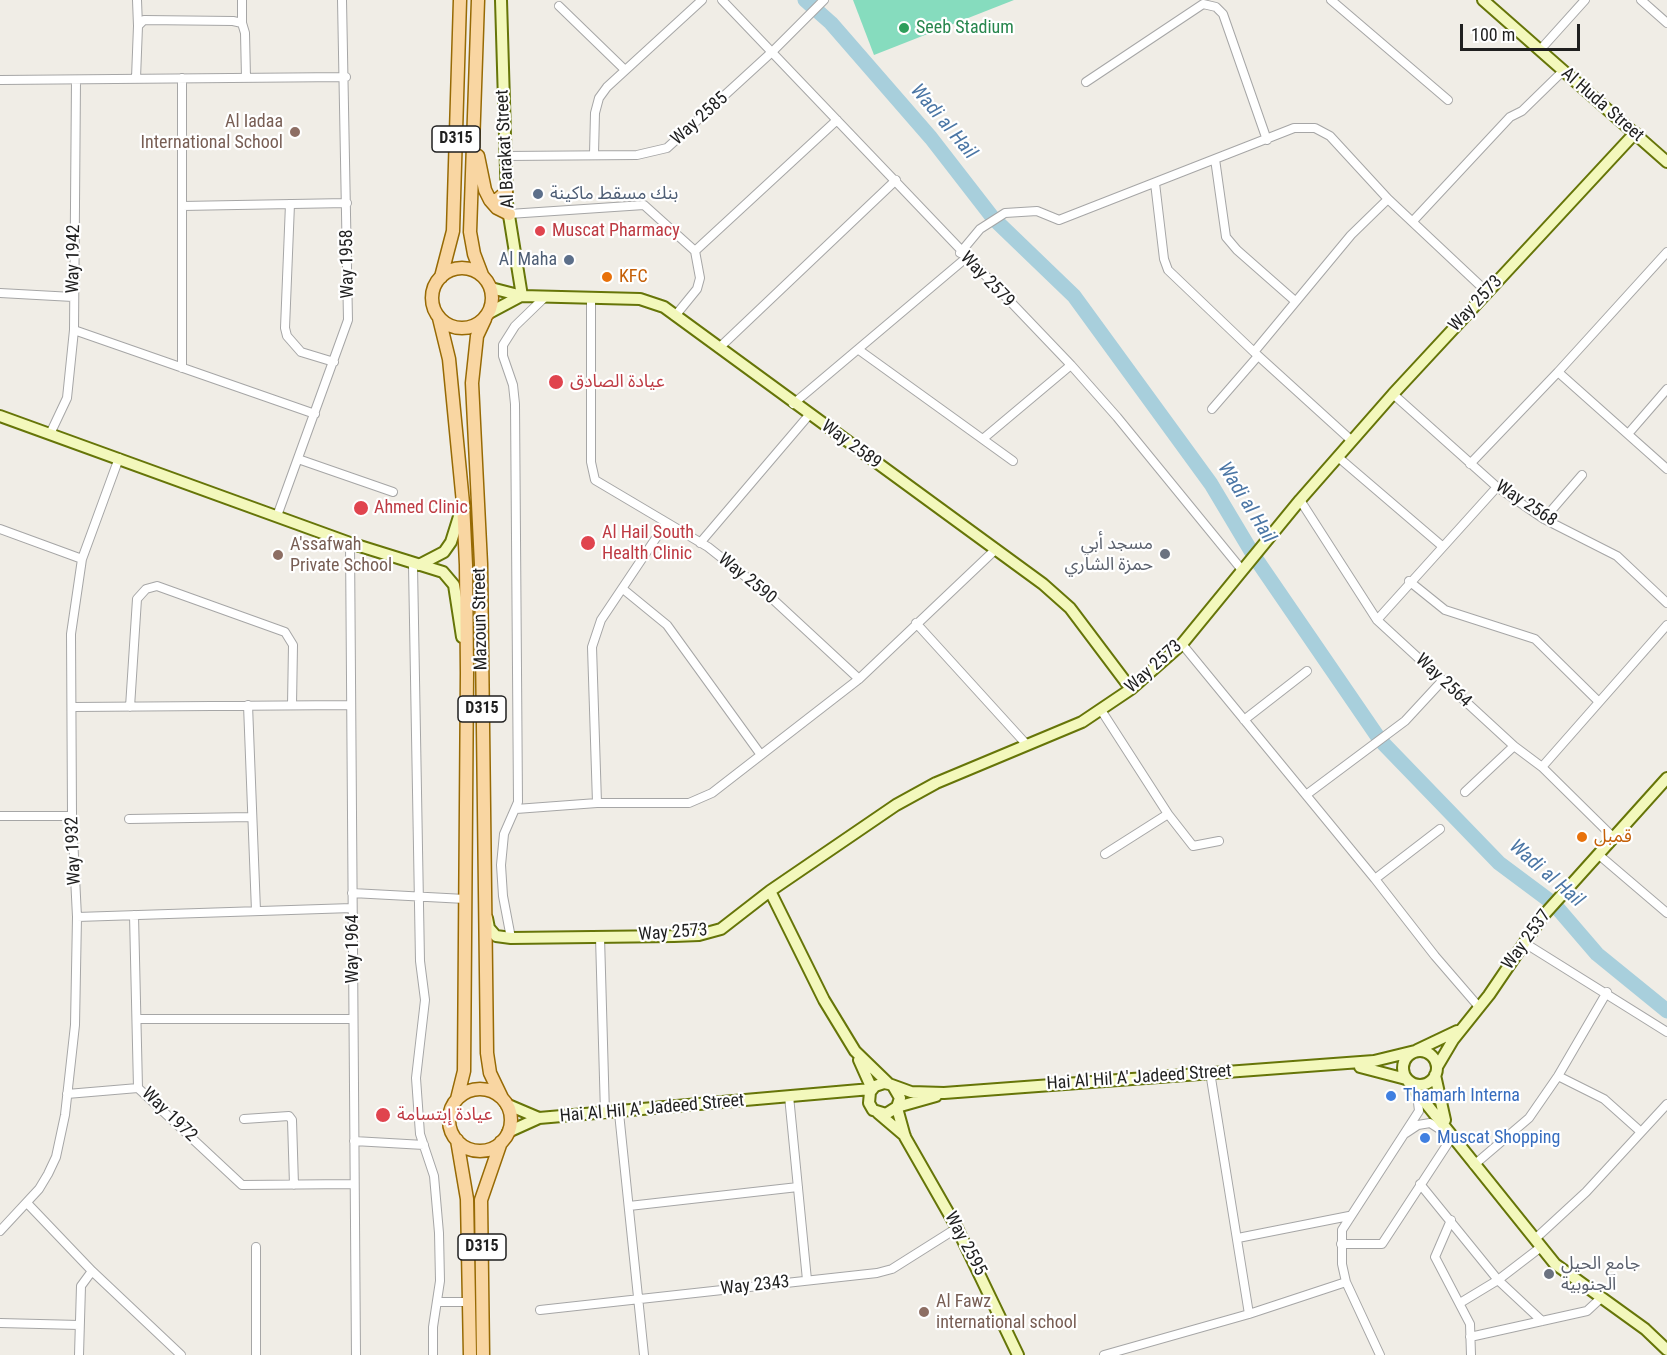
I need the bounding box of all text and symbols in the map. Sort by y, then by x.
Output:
scale bar [1463,12,1583,50]
place label: Seeb Stadium [916,17,1014,39]
marker: Seeb Stadium [897,21,911,35]
text: 100 m [1471,24,1515,45]
street label: Al Huda Street [1556,63,1648,147]
water label: Wadi al Hail [905,79,981,165]
street label: Way 2585 [667,88,733,150]
street label: Al Barakat Street [492,89,520,209]
place label: Al Iadaa International School [141,111,283,154]
marker: Al Iadaa International School [288,125,302,139]
road number: D315 [432,126,480,152]
place label: بنك مسقط ماكينة [550,183,678,205]
marker: بنك مسقط ماكينة [531,187,545,201]
place label: Muscat Pharmacy [552,220,680,242]
street label: Way 1942 [63,224,85,294]
marker: Muscat Pharmacy [533,224,547,238]
street label: Way 1958 [337,229,359,299]
street label: Way 2579 [955,248,1019,312]
place label: Al Maha [499,249,557,271]
marker: Al Maha [562,253,576,267]
place label: KFC [619,266,648,288]
marker: KFC [600,270,614,284]
street label: Way 2573 [1445,271,1507,337]
place label: عيادة الصادق [570,371,665,393]
marker: عيادة الصادق [547,373,565,391]
street label: Way 2589 [817,416,885,474]
water label: Wadi al Hail [1212,458,1280,548]
street label: Way 2568 [1491,476,1561,532]
place label: Ahmed Clinic [374,497,468,519]
marker: Ahmed Clinic [352,499,370,517]
place label: Al Hail South Health Clinic [602,522,694,564]
place label: مسجد أبي حمزة الشاري [1064,533,1153,576]
place label: A'ssafwah Private School [290,534,392,576]
marker: Al Hail South Health Clinic [579,534,597,552]
marker: مسجد أبي حمزة الشاري [1158,547,1172,561]
marker: A'ssafwah Private School [271,548,285,562]
street label: Way 2590 [713,549,781,609]
street label: Mazoun Street [469,567,493,671]
street label: Way 2573 [1121,636,1187,698]
street label: Way 2564 [1410,650,1476,712]
road number: D315 [458,696,506,722]
street label: Way 1932 [62,816,86,886]
place label: قمبل [1594,826,1632,848]
marker: قمبل [1575,830,1589,844]
water label: Wadi al Hail [1504,835,1588,913]
street label: Way 2537 [1498,906,1556,974]
street label: Way 1964 [342,914,364,984]
street label: Way 2573 [638,920,708,946]
street label: Hai Al Hil A' Jadeed Street [1046,1061,1232,1095]
street label: Way 1972 [137,1083,201,1147]
place label: Thamarh Interna [1403,1085,1520,1107]
marker: Thamarh Interna [1384,1089,1398,1103]
street label: Hai Al Hil A' Jadeed Street [559,1090,745,1128]
place label: عيادة إبتسامة [397,1104,493,1126]
marker: عيادة إبتسامة [374,1106,392,1124]
place label: Muscat Shopping [1437,1127,1560,1149]
marker: Muscat Shopping [1418,1131,1432,1145]
street label: Way 2595 [939,1208,991,1280]
road number: D315 [458,1234,506,1260]
place label: جامع الحيل الجنوبية [1561,1253,1640,1296]
marker: جامع الحيل الجنوبية [1542,1267,1556,1281]
street label: Way 2343 [720,1272,790,1300]
place label: Al Fawz international school [936,1291,1077,1334]
marker: Al Fawz international school [917,1305,931,1319]

